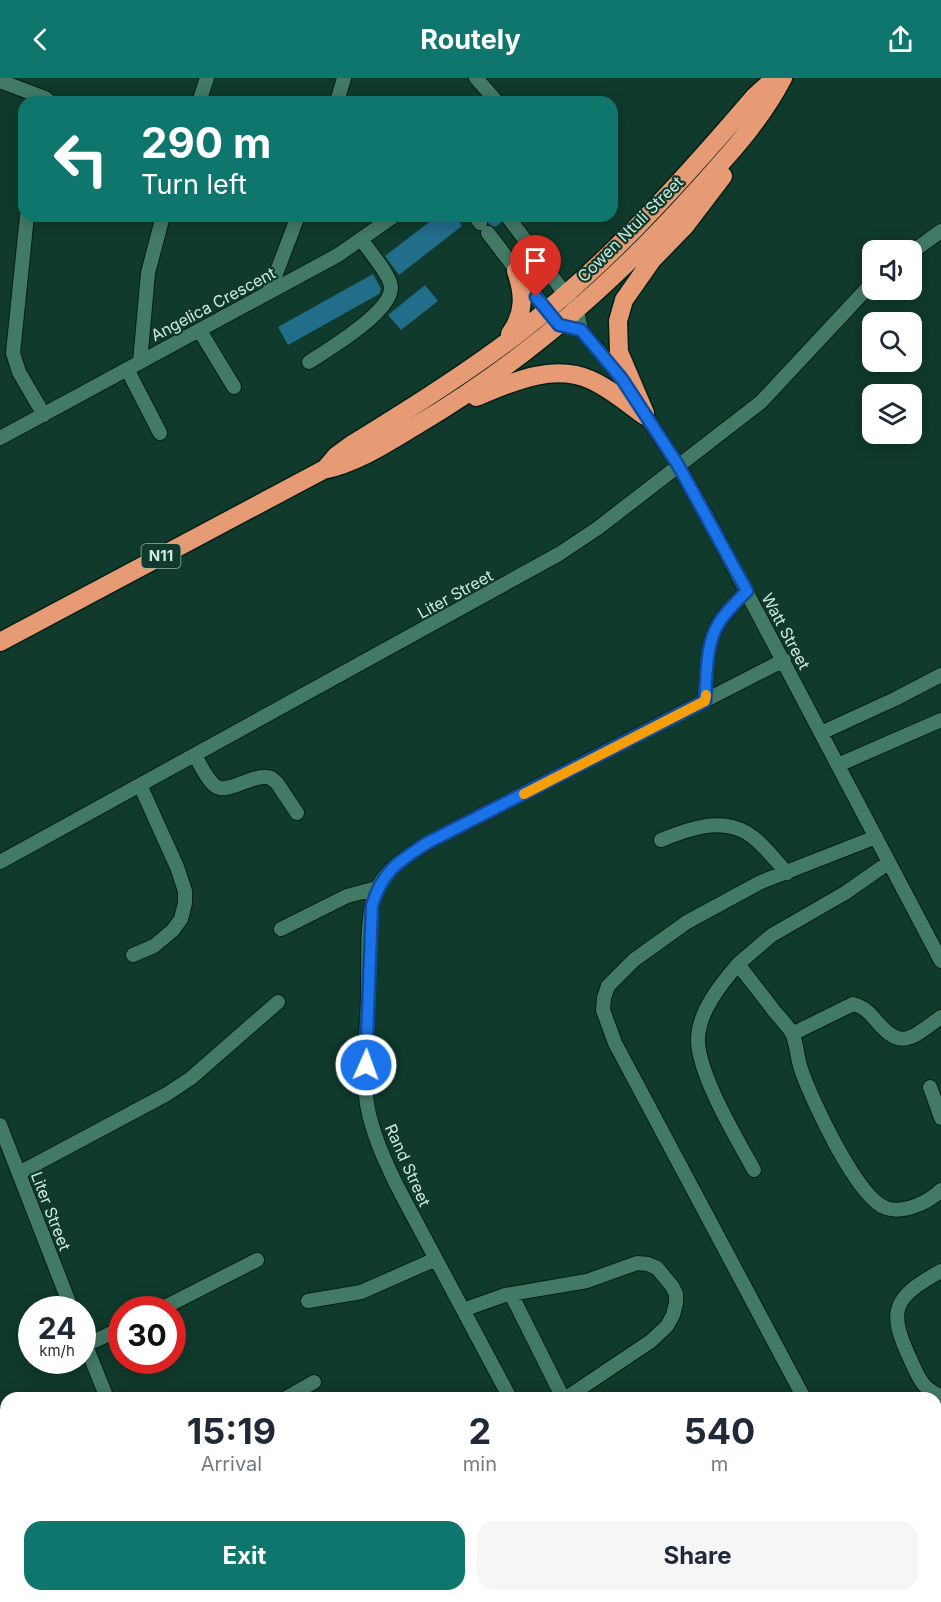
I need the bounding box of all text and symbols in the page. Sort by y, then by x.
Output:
icon: back [24,23,57,56]
text: Routely [420,23,521,56]
icon: share [884,23,917,56]
text: 290 m [141,117,271,168]
icon: left [42,120,120,198]
text: Turn left [141,168,247,201]
street label: Cowen Ntuli Street [573,172,687,286]
pin [510,235,561,297]
map controls [862,240,922,444]
button: sound [862,240,922,300]
icon: arrive [519,244,552,277]
street label: Angelica Crescent [147,263,279,345]
button: search [862,312,922,372]
button: layers [862,384,922,444]
road number: N11 [142,544,180,568]
street label: Liter Street [414,565,496,623]
street label: Watt Street [758,589,814,673]
position arrow [334,1033,398,1097]
street label: Rand Street [381,1121,435,1209]
street label: Liter Street [27,1169,75,1253]
speed limit sign: 30 [108,1296,186,1374]
text: 24 [38,1310,76,1346]
text: km/h [39,1341,75,1360]
text: 15:19 [187,1409,276,1453]
text: 2 [469,1409,491,1453]
text: 540 [684,1409,755,1453]
text: Arrival [201,1452,262,1476]
text: min [463,1452,497,1476]
text: m [711,1452,728,1476]
button: Exit [24,1521,465,1590]
button: Share [477,1521,918,1590]

